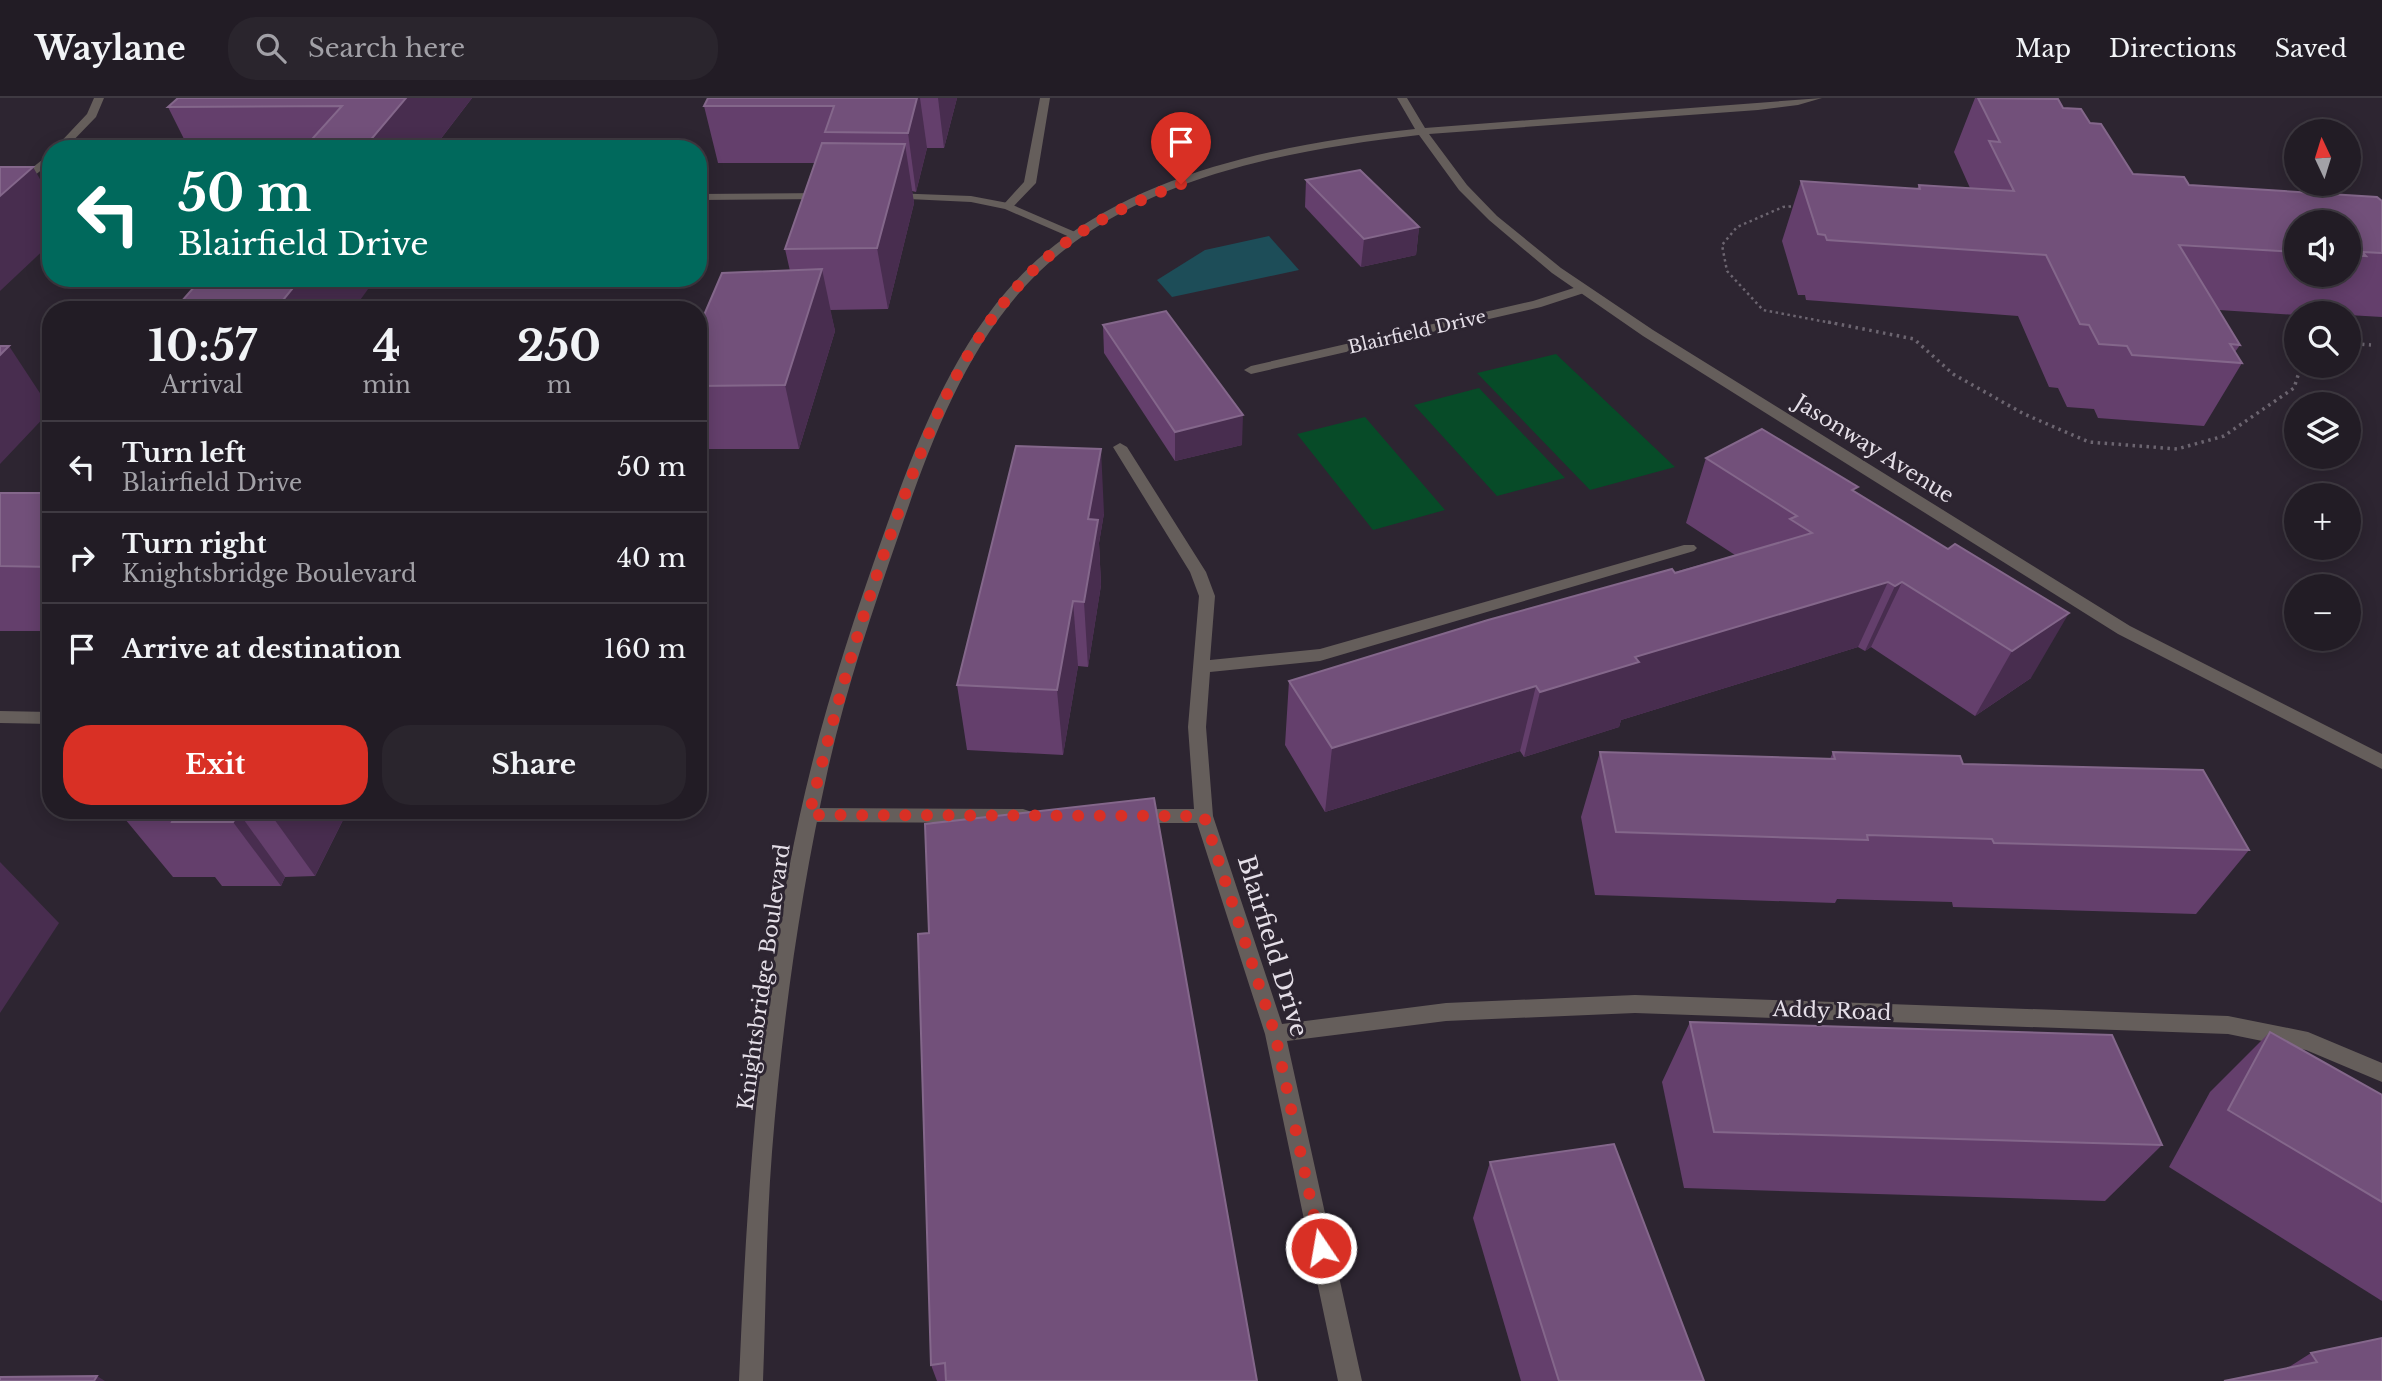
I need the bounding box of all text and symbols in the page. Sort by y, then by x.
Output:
search box [228,17,718,80]
text: Waylane [35,28,186,69]
icon: search [252,29,290,67]
text: Search here [308,32,465,64]
text: Map [2015,34,2071,63]
text: Directions [2109,34,2237,63]
text: Saved [2275,34,2347,63]
pin [1151,112,1211,184]
north arrow [2284,119,2361,196]
map controls [2284,119,2361,651]
icon: arrive [1162,123,1200,161]
text: 50 m [178,163,311,224]
icon: left [63,168,154,259]
button: sound [2284,210,2361,287]
text: Blairfield Drive [178,224,429,264]
button: search [2284,301,2361,378]
street label: Blairfield Drive [1346,305,1488,359]
text: 10:57 [148,320,257,372]
text: 4 [373,320,401,372]
text: 250 [517,320,601,372]
text: Arrival [162,371,243,399]
text: min [363,371,411,399]
text: m [547,371,571,399]
street label: Jasonway Avenue [1787,388,1959,509]
button: layers [2284,392,2361,469]
text: Turn left [122,437,246,469]
icon: left [63,448,101,486]
text: 50 m [617,451,686,483]
text: Blairfield Drive [122,469,302,497]
button: + [2284,483,2361,560]
text: Turn right [122,528,267,560]
icon: right [63,539,101,577]
text: 40 m [617,542,686,574]
text: Knightsbridge Boulevard [122,560,416,588]
button: − [2284,574,2361,651]
icon: arrive [63,630,101,668]
text: Arrive at destination [122,633,402,665]
text: 160 m [604,633,686,665]
button: Exit [63,725,368,805]
button: Share [382,725,686,805]
street label: Knightsbridge Boulevard [732,842,796,1112]
street label: Blairfield Drive [1232,852,1314,1040]
street label: Addy Road [1771,996,1892,1026]
position arrow [1284,1211,1358,1285]

